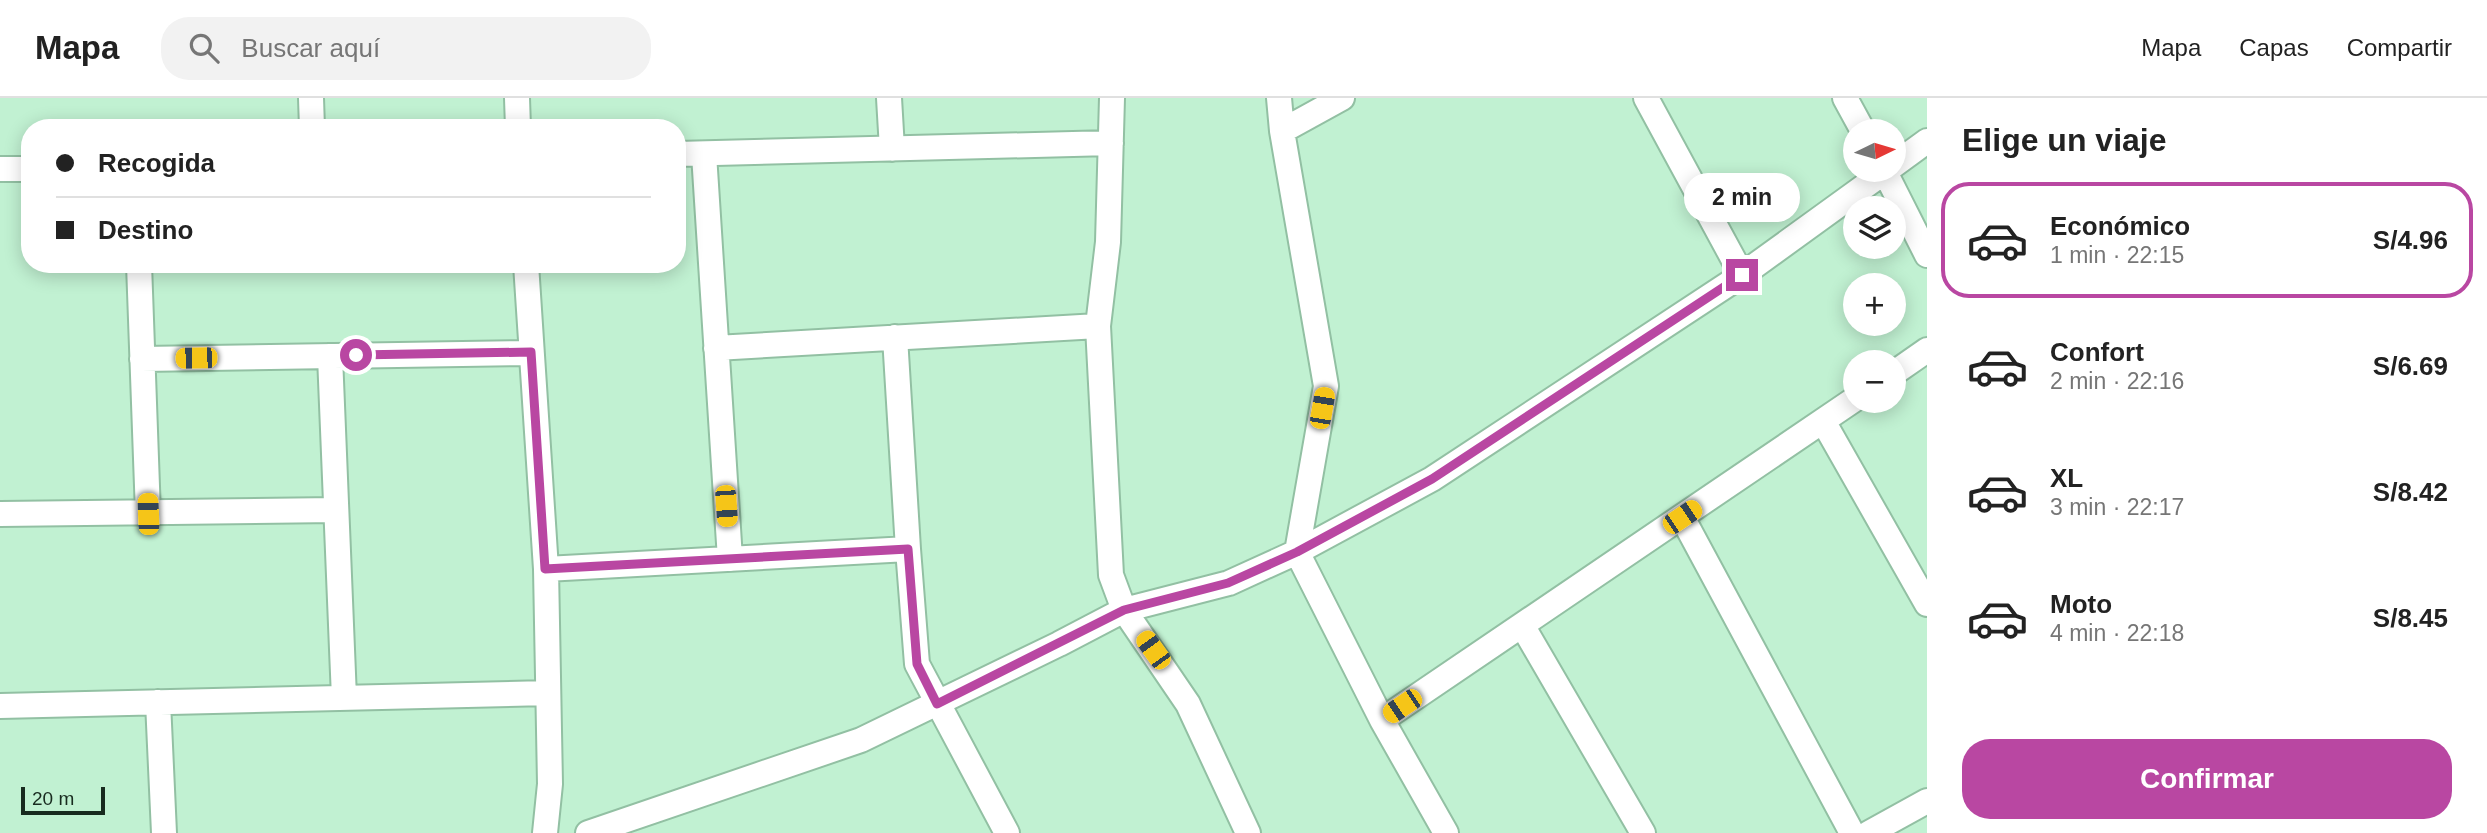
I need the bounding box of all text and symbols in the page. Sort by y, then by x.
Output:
search box [161,17,651,80]
text: Mapa [35,29,119,66]
icon: search [185,29,223,67]
text: Buscar aquí [241,33,380,63]
text: Mapa [2141,34,2201,61]
text: Capas [2239,34,2309,61]
text: Compartir [2347,34,2452,61]
north arrow [1843,119,1906,182]
map controls [1843,119,1906,413]
text: Elige un viaje [1962,122,2167,158]
text: Recogida [98,148,215,178]
callout: 2 min [1684,174,1800,222]
text: 2 min [1712,184,1772,210]
button: layers [1843,196,1906,259]
icon: car [1966,209,2029,272]
text: Económico [2050,211,2190,241]
text: Destino [98,215,193,245]
text: S/4.96 [2373,225,2448,255]
text: 1 min · 22:15 [2050,242,2184,268]
route end [1726,259,1758,291]
button: + [1843,273,1906,336]
icon: car [1966,335,2029,398]
text: Confort [2050,337,2144,367]
route start [340,339,372,371]
car [175,347,218,369]
button: − [1843,350,1906,413]
text: S/6.69 [2373,351,2448,381]
text: 2 min · 22:16 [2050,368,2184,394]
car [1309,385,1336,431]
icon: car [1966,461,2029,524]
text: XL [2050,463,2083,493]
text: S/8.42 [2373,477,2448,507]
car [715,484,738,528]
car [137,493,160,535]
text: 3 min · 22:17 [2050,494,2184,520]
car [1659,497,1706,537]
icon: car [1966,587,2029,650]
text: Moto [2050,589,2112,619]
text: S/8.45 [2373,603,2448,633]
text: 4 min · 22:18 [2050,620,2184,646]
car [1133,627,1174,673]
car [1379,686,1426,726]
button: Confirmar [1962,739,2452,819]
scale bar [21,784,105,816]
text: 20 m [32,788,74,809]

